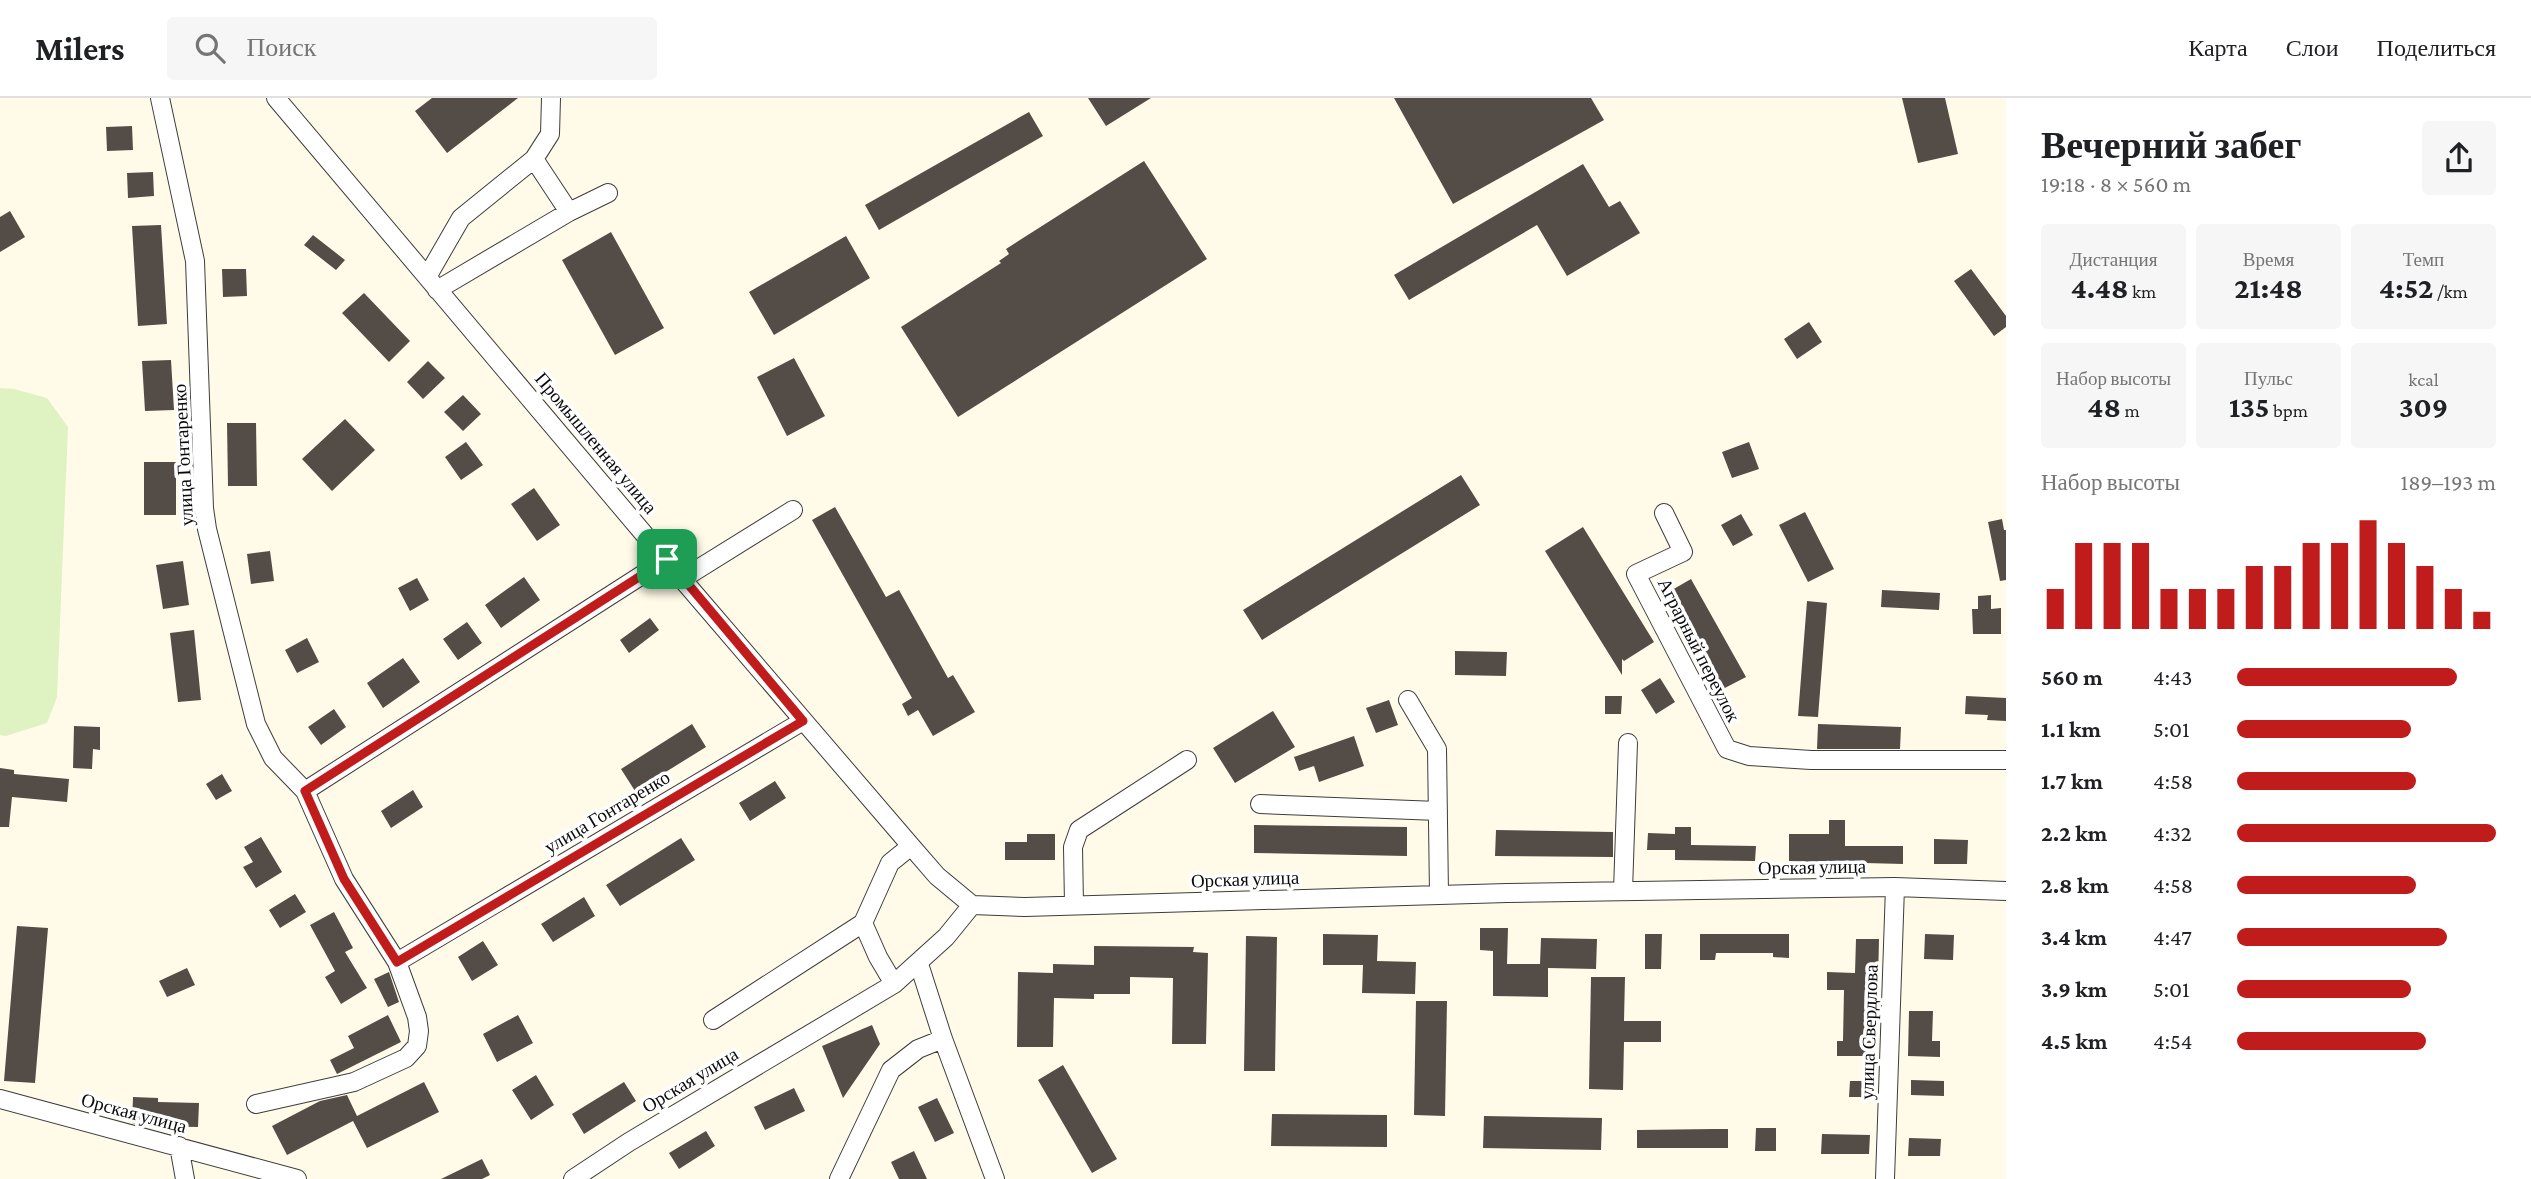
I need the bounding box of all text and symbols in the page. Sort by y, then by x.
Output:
search box [167,17,657,80]
icon: search [191,29,229,67]
text: Milers [35,30,125,67]
text: Поиск [247,33,316,62]
text: Карта [2188,34,2248,61]
text: Слои [2286,34,2339,61]
text: Поделиться [2377,34,2496,61]
button: share [2422,121,2496,195]
text: Вечерний забег [2041,124,2302,166]
text: 19:18 · 8 × 560 m [2041,171,2191,197]
text: Дистанция [2070,249,2157,270]
text: Время [2243,249,2294,270]
text: Темп [2403,249,2444,270]
text: 4.48 [2071,271,2128,304]
text: 21:48 [2234,271,2303,304]
text: 4:52 [2379,271,2433,304]
text: km [2128,281,2156,302]
text: /km [2433,281,2468,302]
street label: Промышленная улица [531,368,662,518]
text: Набор высоты [2056,368,2171,389]
text: Пульс [2244,368,2293,389]
text: kcal [2408,369,2439,390]
street label: улица Гонтаренко [169,383,197,527]
text: 48 [2087,390,2121,423]
text: 135 [2229,390,2270,423]
text: 309 [2399,390,2448,423]
text: m [2121,400,2140,421]
text: bpm [2270,400,2308,421]
text: Набор высоты [2041,469,2180,495]
text: 189–193 m [2401,469,2496,495]
pin [637,529,697,589]
icon: arrive [648,540,686,578]
street label: Аграрный переулок [1654,575,1745,726]
text: 560 m [2041,664,2103,690]
text: 4:43 [2153,664,2192,690]
text: 1.1 km [2041,716,2101,742]
text: 5:01 [2153,716,2190,742]
street label: улица Гонтаренко [541,766,673,858]
text: 1.7 km [2041,768,2103,794]
text: 4:58 [2153,768,2193,794]
text: 2.2 km [2041,820,2107,846]
text: 4:32 [2153,820,2192,846]
street label: Орская улица [1758,856,1867,878]
street label: Орская улица [1191,867,1300,891]
text: 2.8 km [2041,872,2109,898]
text: 4:58 [2153,872,2193,898]
text: 3.4 km [2041,924,2107,950]
text: 4:47 [2153,924,2192,950]
street label: улица Свердлова [1856,963,1882,1100]
text: 3.9 km [2041,976,2107,1002]
text: 5:01 [2153,976,2190,1002]
text: 4.5 km [2041,1028,2107,1054]
text: 4:54 [2153,1028,2193,1054]
street label: Орская улица [638,1043,742,1117]
street label: Орская улица [79,1089,190,1137]

